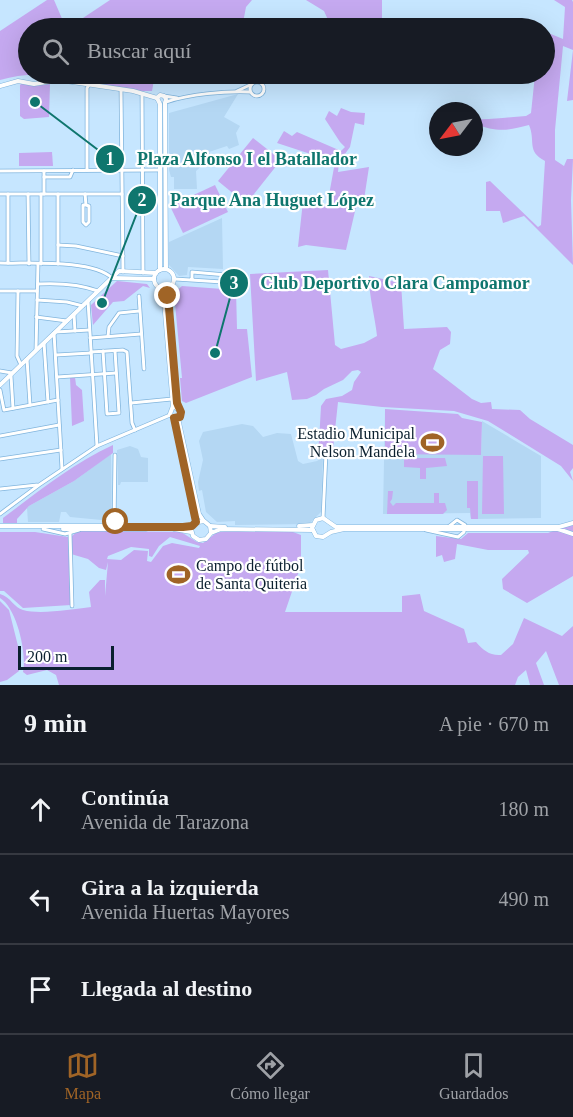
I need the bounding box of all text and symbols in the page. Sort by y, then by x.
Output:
search box [18,18,555,84]
icon: search [39,35,72,68]
text: Buscar aquí [87,38,191,63]
north arrow [429,102,483,156]
callout: Plaza Alfonso I el Batallador [95,141,370,177]
text: 1 [106,149,115,169]
text: Plaza Alfonso I el Batallador [137,149,357,169]
callout: Parque Ana Huguet López [127,182,386,218]
text: 2 [138,190,147,210]
text: Parque Ana Huguet López [170,190,374,210]
callout: Club Deportivo Clara Campoamor [219,265,542,301]
text: 3 [230,273,239,293]
text: Club Deportivo Clara Campoamor [260,273,530,293]
route end [154,282,180,308]
place label: Estadio Municipal Nelson Mandela [297,425,416,460]
sports icon: Estadio Municipal Nelson Mandela [420,429,446,455]
route start [102,508,128,534]
place label: Campo de fútbol de Santa Quiteria [196,557,307,592]
sports icon: Campo de fútbol de Santa Quiteria [165,561,191,587]
scale bar [18,643,114,670]
text: 200 m [27,648,67,665]
text: 9 min [24,709,87,738]
text: A pie · 670 m [439,713,549,735]
text: Continúa [81,785,169,810]
icon: ahead [24,793,57,826]
text: 180 m [498,798,549,820]
text: Avenida de Tarazona [81,811,249,833]
text: Gira a la izquierda [81,875,259,900]
icon: left [24,883,57,916]
text: 490 m [498,888,549,910]
text: Avenida Huertas Mayores [81,901,289,923]
icon: arrive [24,973,57,1006]
text: Llegada al destino [81,976,252,1001]
tab: Mapa [65,1049,101,1103]
tab: Cómo llegar [230,1049,310,1103]
tab: Guardados [439,1049,508,1103]

